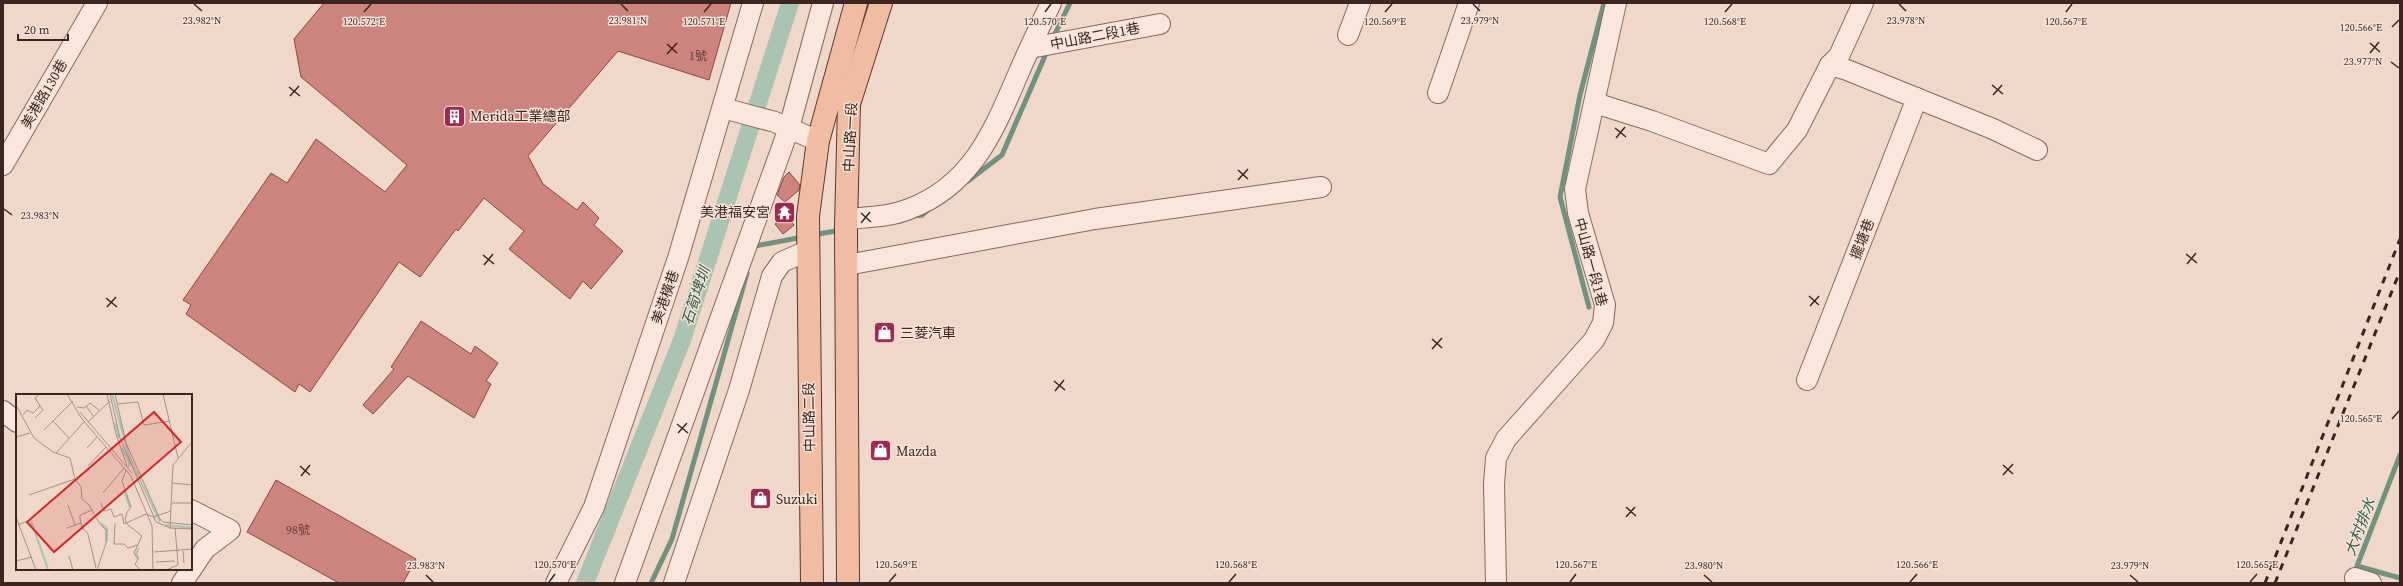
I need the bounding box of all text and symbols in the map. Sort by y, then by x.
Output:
text: 23.982°N [183,14,221,27]
text: 23.981°N [609,14,647,27]
text: 23.979°N [1461,14,1499,27]
text: 23.978°N [1887,14,1925,27]
text: 120.572°E [343,15,385,28]
text: 120.571°E [683,15,725,28]
text: 120.570°E [1024,15,1066,28]
text: 120.569°E [1364,15,1406,28]
text: 120.568°E [1704,15,1746,28]
text: 120.567°E [2045,15,2087,28]
scale bar [18,16,68,42]
street label: 中山路二段1巷 [1048,18,1142,54]
text: 120.566°E [2340,21,2382,34]
text: 20 m [24,22,50,38]
house number: 1號 [689,48,707,64]
text: 23.977°N [2344,55,2382,68]
street label: 美港路130巷 [16,56,72,132]
street label: 中山路一段 [838,102,862,172]
building icon: Merida工業總部 [442,103,468,129]
place label: Merida工業總部 [470,106,571,126]
temple icon: 美港福安宮 [772,199,798,225]
place label: 美港福安宮 [700,202,770,222]
text: 23.983°N [21,209,59,222]
street label: 中山路一段1巷 [1570,215,1612,309]
street label: 擺塘巷 [1845,216,1879,262]
water label: 石筍埤圳 [676,262,715,328]
street label: 美港橫巷 [646,267,684,327]
shop icon: 三菱汽車 [872,320,898,346]
place label: 三菱汽車 [900,323,956,343]
street label: 中山路二段 [798,382,820,452]
inset map [16,394,192,570]
text: 120.565°E [2340,412,2382,425]
shop icon: Mazda [868,438,894,464]
place label: Mazda [896,441,938,461]
shop icon: Suzuki [748,486,774,512]
place label: Suzuki [776,489,818,509]
water label: 大村排水 [2339,494,2380,559]
house number: 98號 [286,522,310,538]
text: 120.570°E [534,558,576,571]
text: 120.569°E [875,558,917,571]
text: 120.568°E [1215,558,1257,571]
text: 120.567°E [1555,558,1597,571]
text: 120.566°E [1896,558,1938,571]
text: 120.565°E [2236,558,2278,571]
text: 23.983°N [407,559,445,572]
text: 23.980°N [1685,559,1723,572]
text: 23.979°N [2111,559,2149,572]

